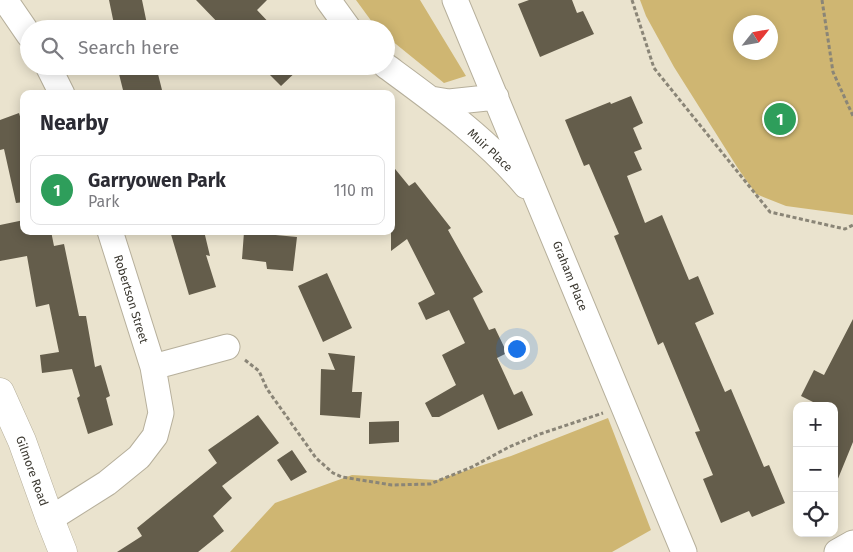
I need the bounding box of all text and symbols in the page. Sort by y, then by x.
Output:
north arrow [733,15,778,60]
search box [20,20,395,75]
icon: search [38,34,66,62]
text: Search here [78,36,179,59]
pin: 1 [764,100,796,138]
text: Nearby [40,110,108,136]
street label: Muir Place [465,126,515,174]
text: Garryowen Park [88,169,226,192]
text: 1 [53,181,61,200]
text: 110 m [333,181,374,200]
text: Park [88,192,120,211]
street label: Graham Place [550,239,590,313]
street label: Robertson Street [111,253,151,346]
your location [504,336,530,362]
map controls [793,402,838,537]
button: + [793,402,838,447]
street label: Gilmore Road [13,434,51,508]
button: − [793,447,838,492]
button: locate [793,492,838,537]

